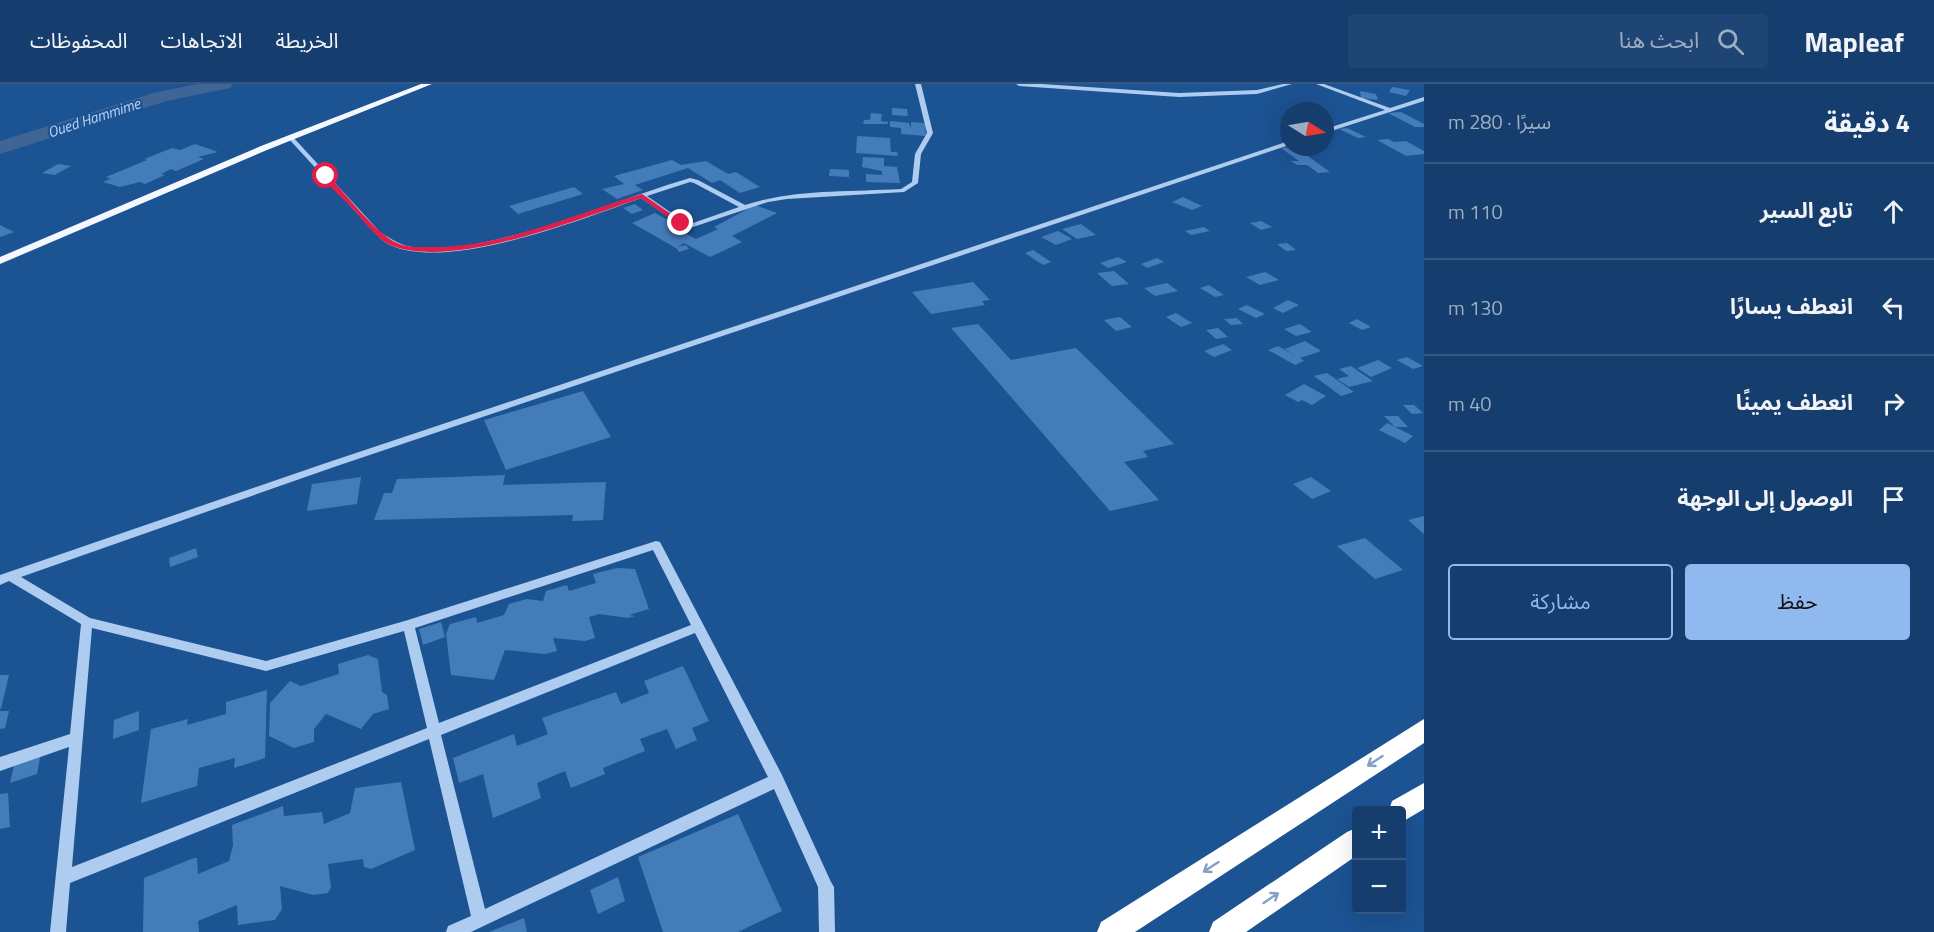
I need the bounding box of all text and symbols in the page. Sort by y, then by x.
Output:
search box [1348,14,1768,68]
text: Mapleaf [1804,20,1904,63]
text: ابحث هنا [1619,23,1699,57]
text: المحفوظات [30,24,127,56]
text: الاتجاهات [160,24,242,56]
text: الخريطة [275,24,338,56]
icon: search [1714,25,1747,58]
water label: Oued Hammime [44,91,144,143]
north arrow [1280,102,1334,156]
text: 4 دقيقة [1824,103,1910,142]
text: سيرًا · 280 m [1448,106,1551,137]
route start [312,162,338,188]
text: تابع السير [1760,193,1853,227]
icon: ahead [1877,195,1910,228]
text: 110 m [1448,196,1503,227]
route end [667,209,693,235]
text: انعطف يسارًا [1730,289,1853,323]
icon: left [1877,291,1910,324]
text: 130 m [1448,292,1503,323]
text: انعطف يمينًا [1736,385,1853,419]
icon: right [1877,387,1910,420]
text: 40 m [1448,388,1492,419]
text: الوصول إلى الوجهة [1677,481,1853,515]
icon: arrive [1877,483,1910,516]
button: مشاركة [1448,564,1673,640]
button: حفظ [1685,564,1910,640]
one-way arrow [1367,755,1384,767]
map controls [1352,806,1406,914]
button: + [1352,806,1406,860]
button: − [1352,860,1406,914]
one-way arrow [1203,861,1220,873]
one-way arrow [1262,892,1279,904]

